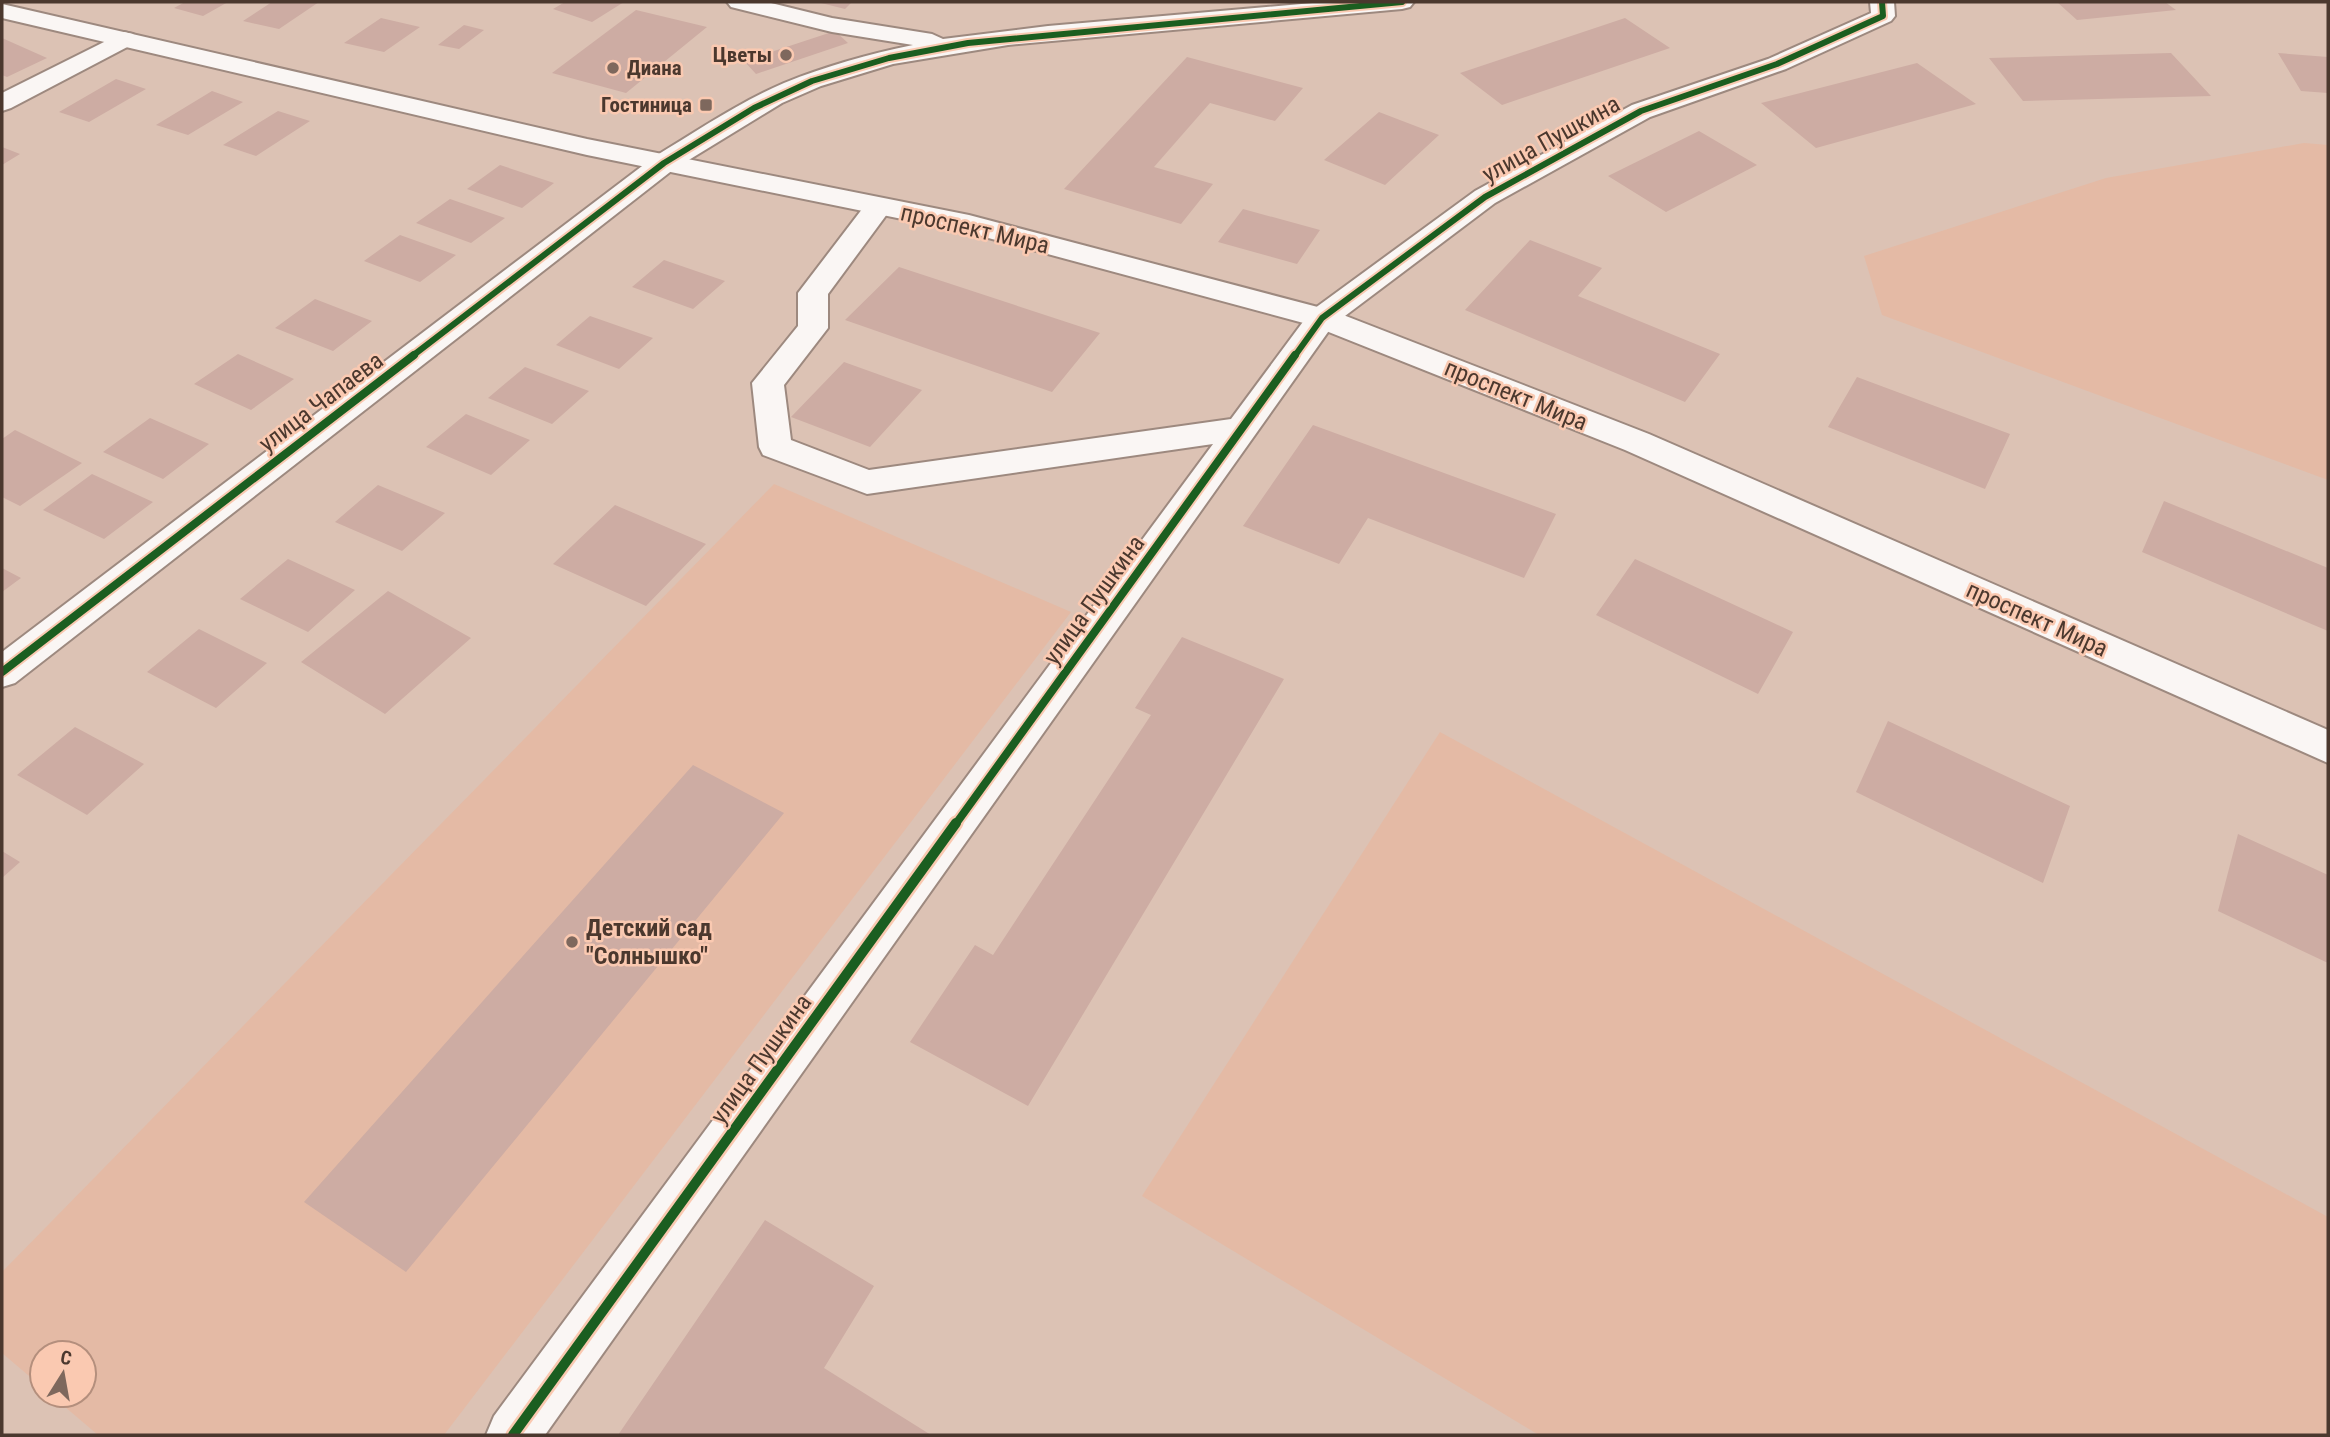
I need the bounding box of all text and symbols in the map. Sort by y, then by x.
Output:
place label: Цветы [713,43,772,67]
marker: Цветы [778,47,794,63]
place label: Диана [627,56,682,80]
marker: Диана [605,60,621,76]
street label: улица Пушкина [1477,90,1625,188]
place label: Гостиница [601,93,692,117]
marker: Гостиница [698,97,714,113]
street label: проспект Мира [898,198,1052,260]
street label: улица Чапаева [253,346,389,458]
street label: проспект Мира [1440,354,1592,436]
street label: улица Пушкина [1038,530,1150,670]
street label: проспект Мира [1962,575,2112,663]
place label: Детский сад "Солнышко" [586,914,712,970]
marker: Детский сад "Солнышко" [564,934,580,950]
street label: улица Пушкина [705,989,817,1129]
north arrow [28,1339,98,1409]
text: С [59,1345,74,1370]

